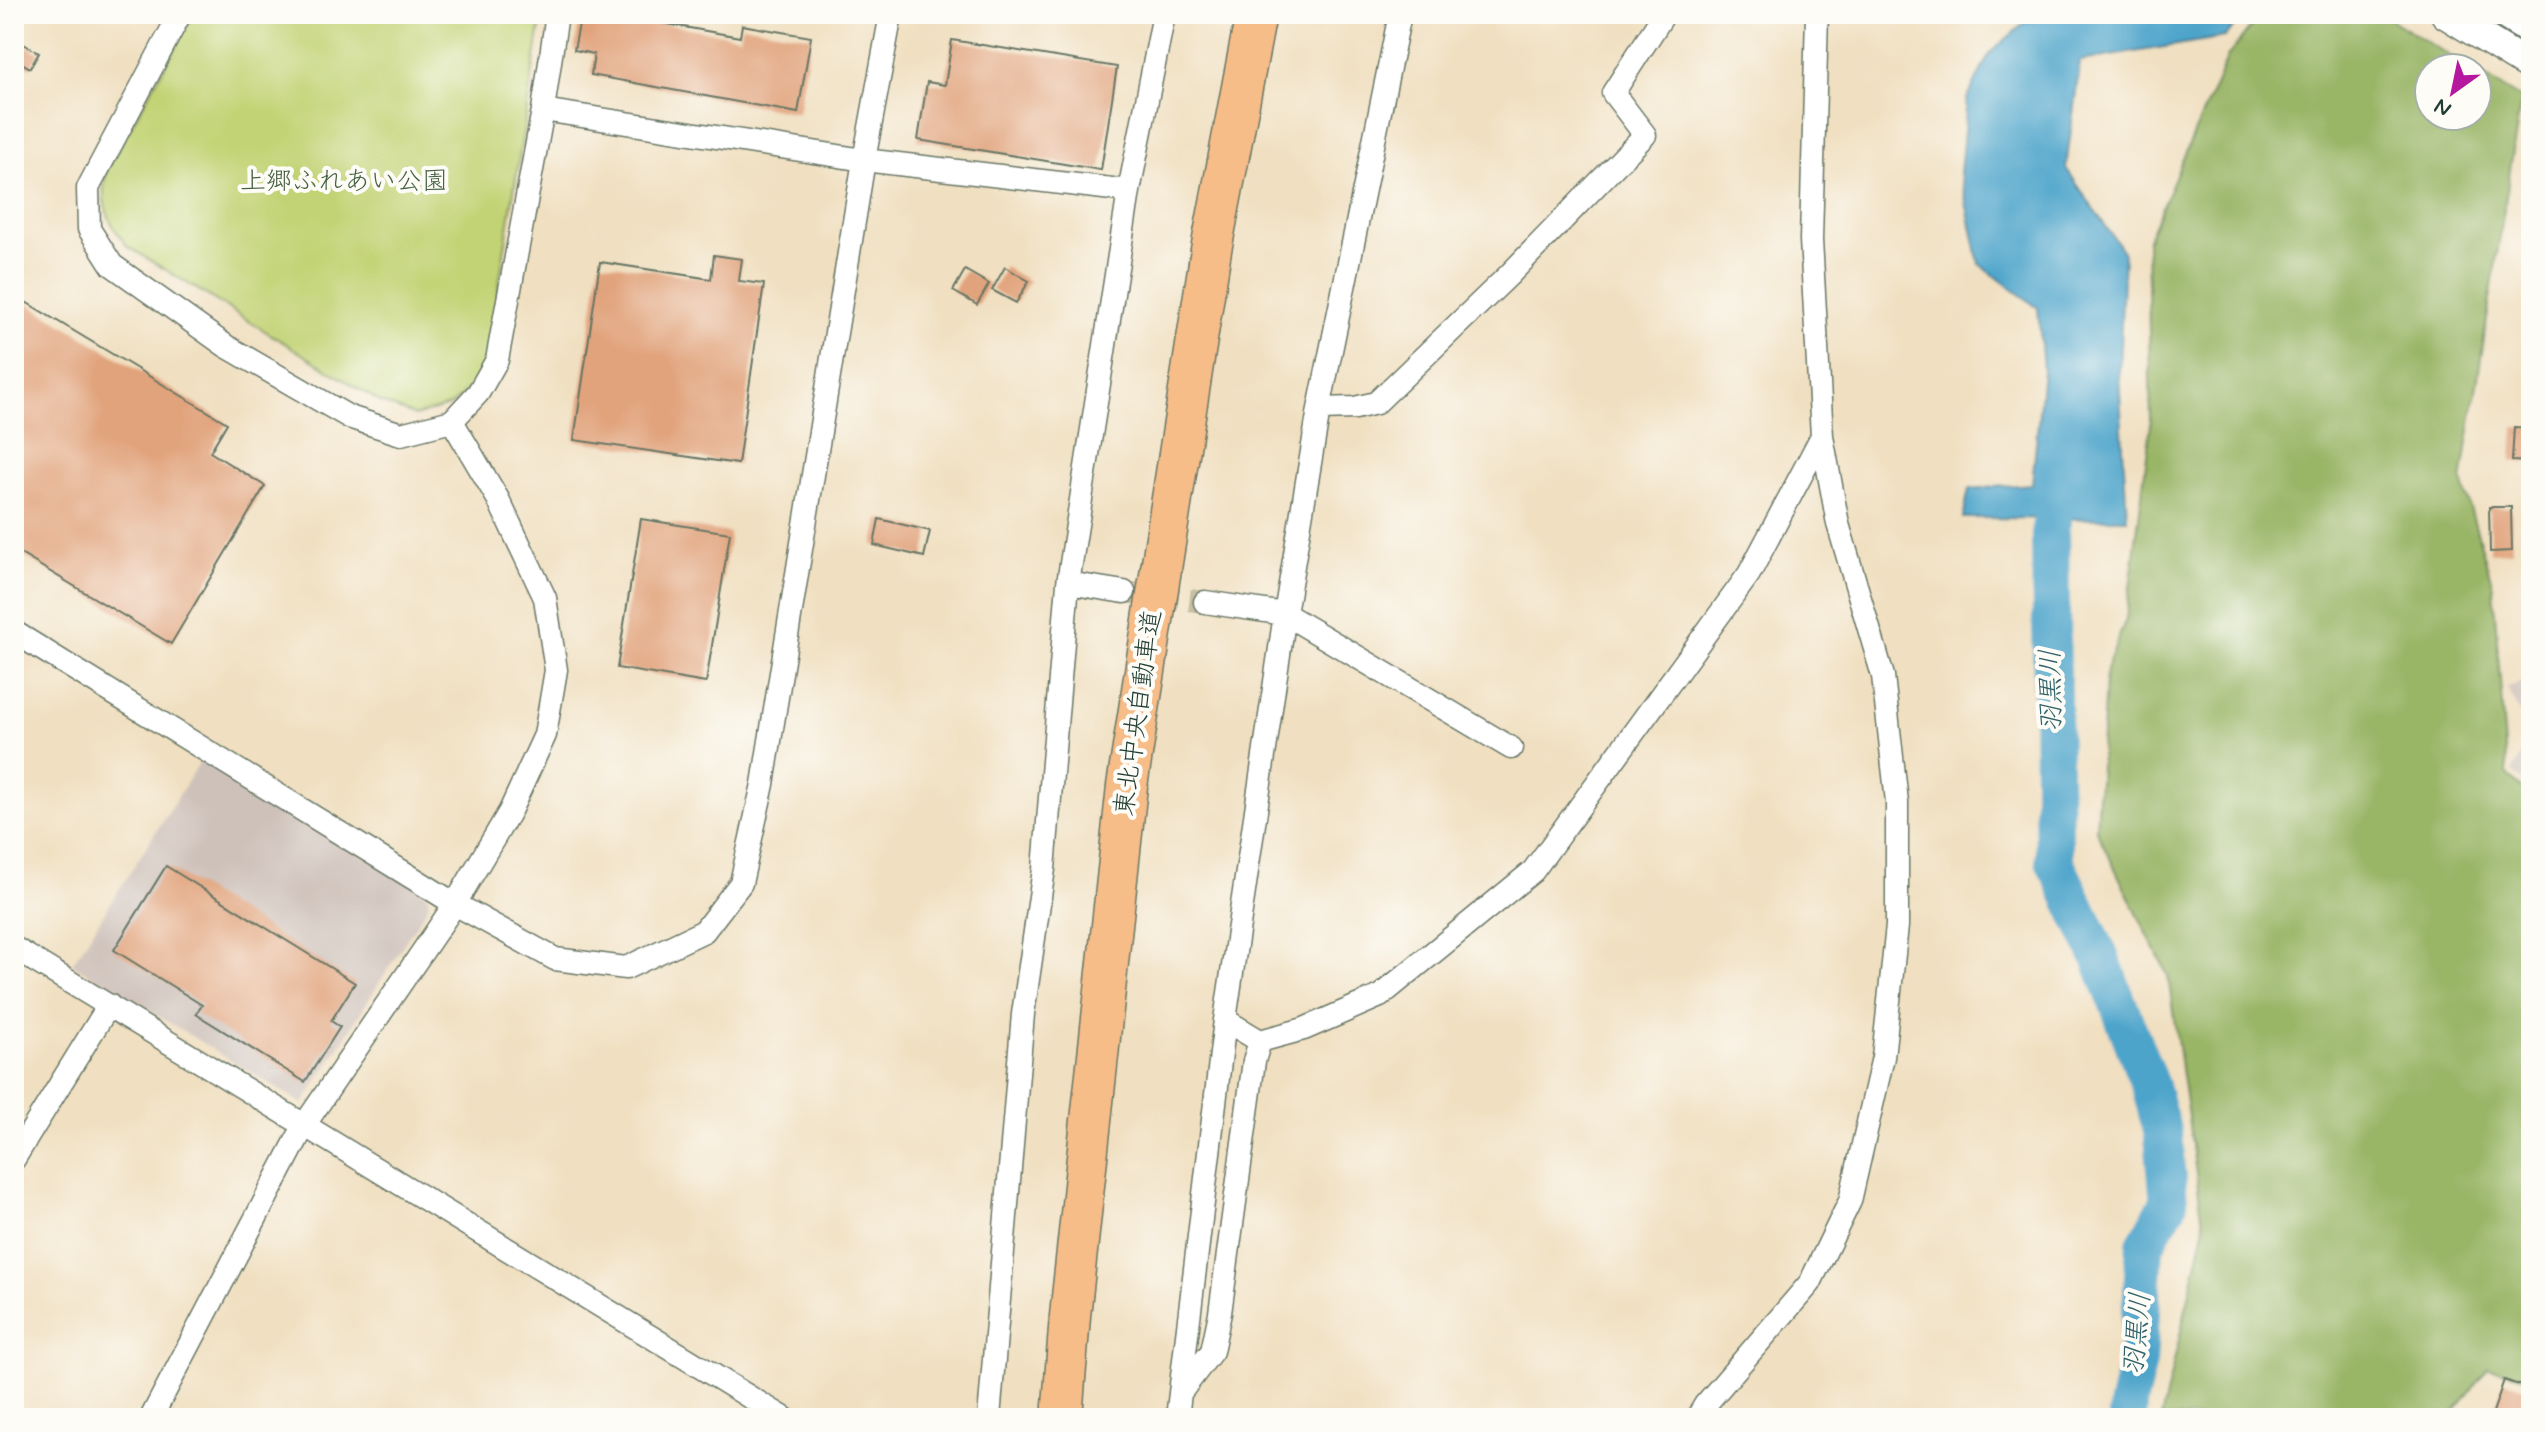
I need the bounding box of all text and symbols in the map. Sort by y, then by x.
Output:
north arrow [2413,52,2493,132]
text: N [2429,91,2457,123]
park label: 上郷ふれあい公園 [240,165,448,199]
street label: 東北中央自動車道 [1108,608,1170,818]
water label: 羽黒川 [2033,649,2071,733]
water label: 羽黒川 [2116,1291,2160,1377]

